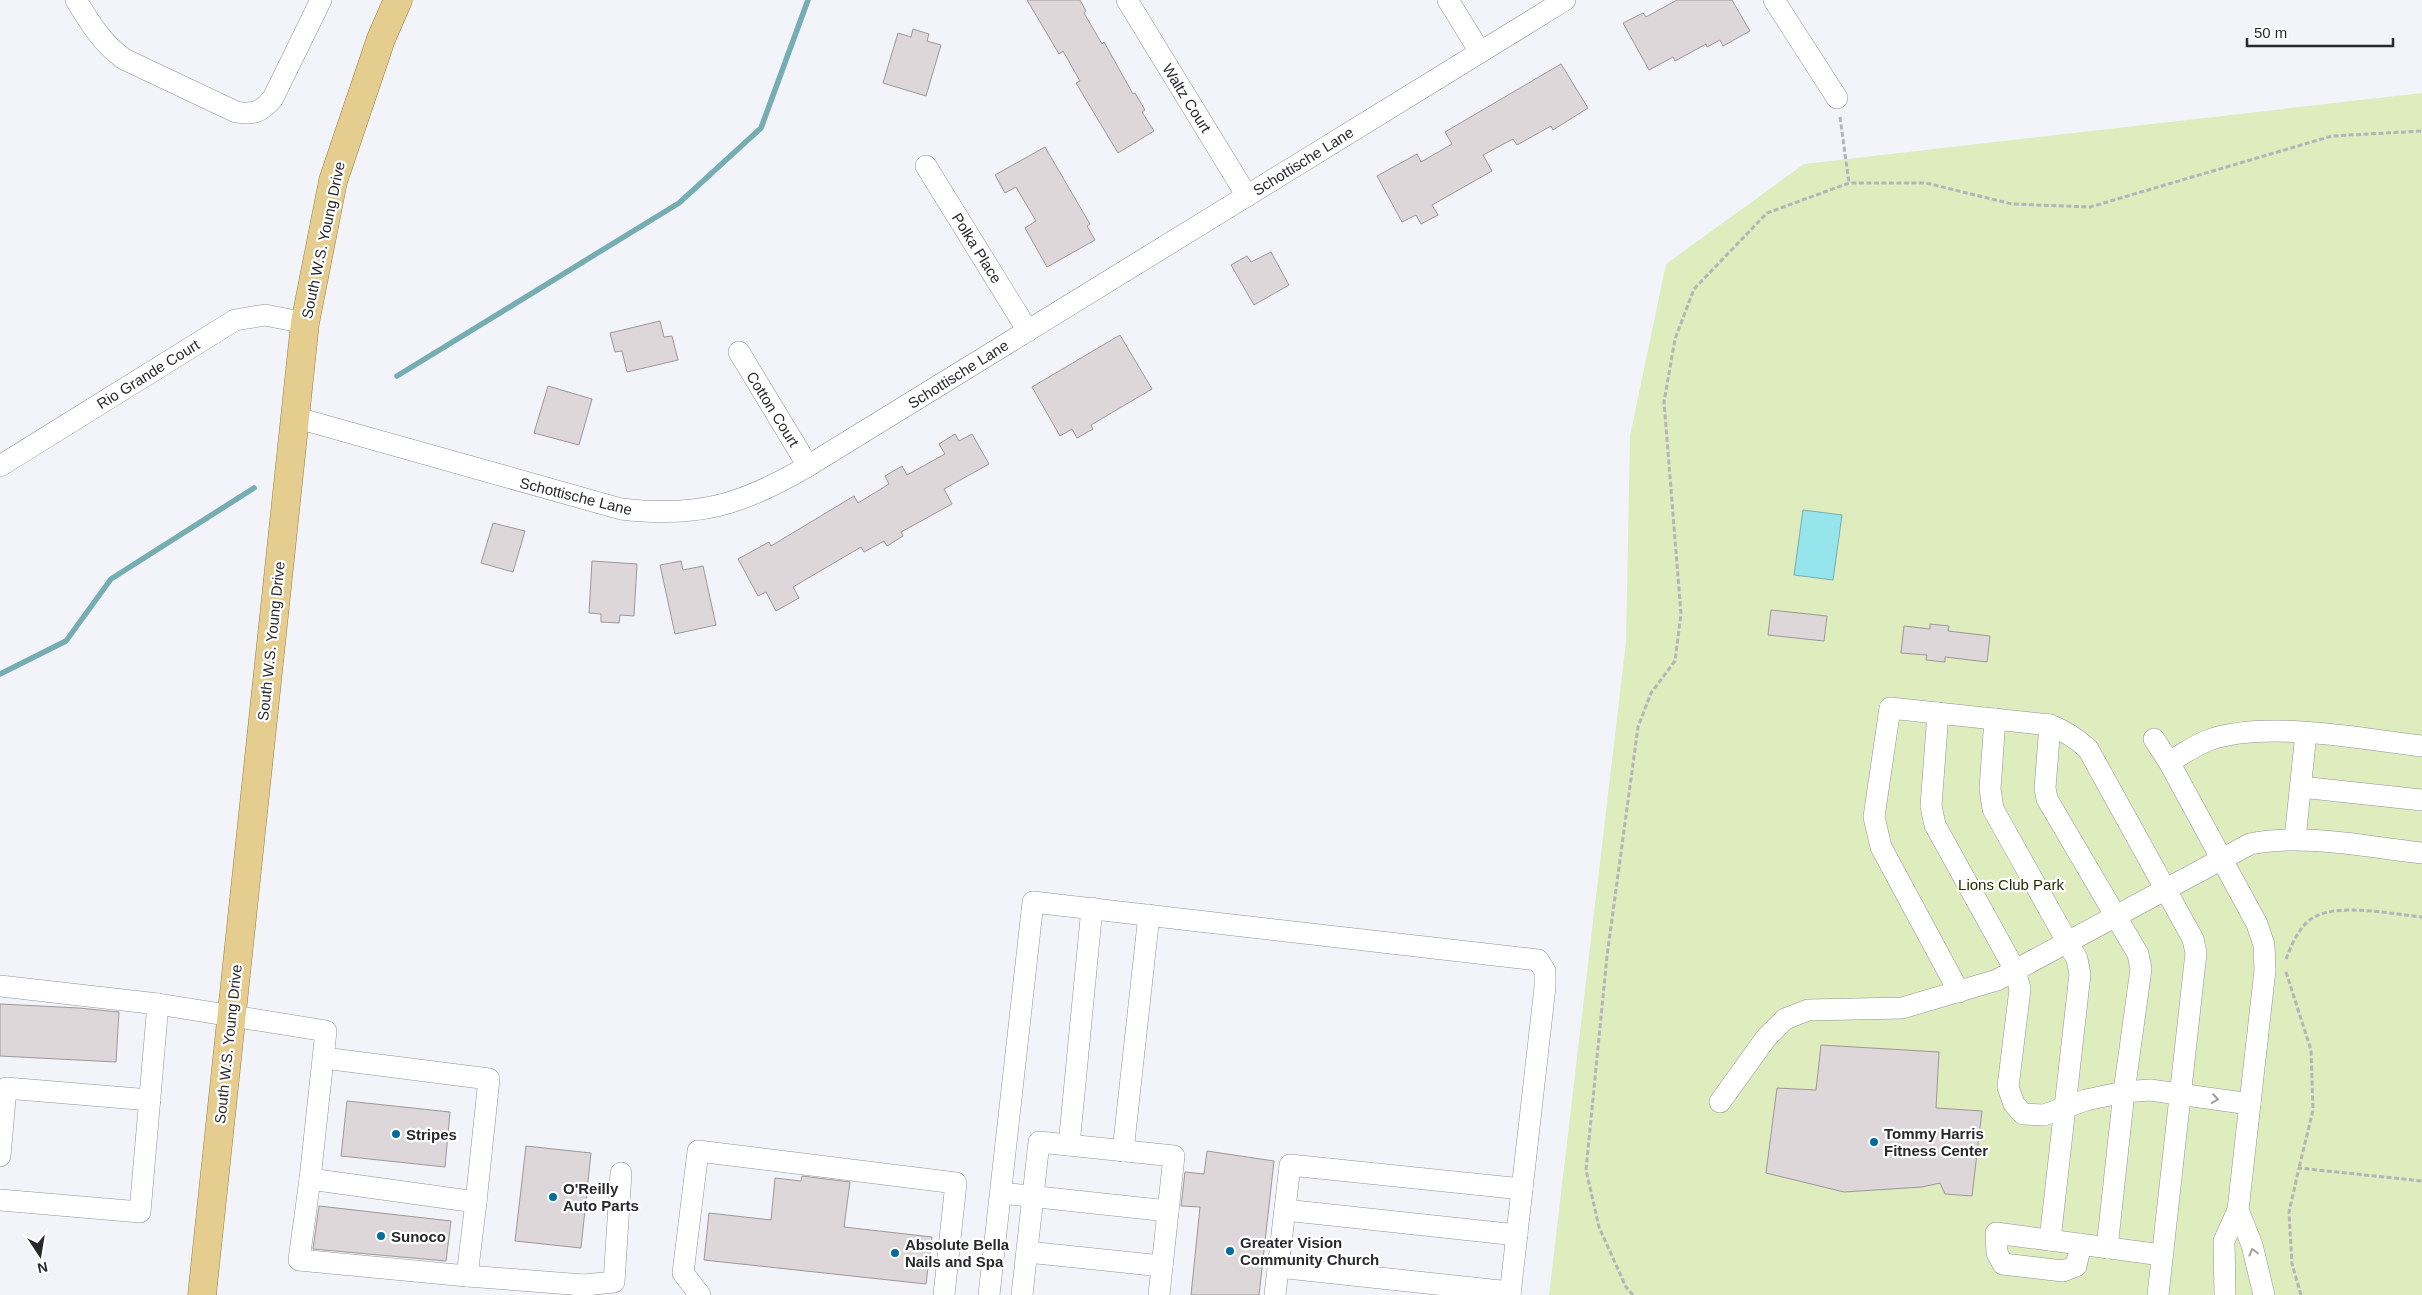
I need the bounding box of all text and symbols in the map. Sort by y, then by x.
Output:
scale bar [2247,15,2393,47]
text: 50 m [2254,24,2287,41]
street label: Waltz Court [1159,61,1215,136]
street label: Schottische Lane [1250,123,1356,199]
street label: South W.S. Young Drive [298,160,348,320]
street label: Polka Place [949,210,1005,286]
street label: Rio Grande Court [94,335,203,412]
street label: Schottische Lane [905,336,1011,412]
street label: Cotton Court [743,368,803,450]
street label: Schottische Lane [518,474,634,518]
street label: South W.S. Young Drive [254,560,288,722]
park label: Lions Club Park [1958,876,2064,893]
street label: South W.S. Young Drive [211,963,245,1125]
one-way arrow [2211,1093,2219,1104]
place label: Tommy Harris Fitness Center [1884,1125,1988,1159]
place label: Stripes [406,1126,457,1143]
marker: Stripes [390,1128,402,1140]
marker: Tommy Harris Fitness Center [1868,1136,1880,1148]
place label: O'Reilly Auto Parts [563,1180,639,1214]
marker: O'Reilly Auto Parts [547,1191,559,1203]
place label: Sunoco [391,1228,446,1245]
north arrow [15,1230,65,1280]
marker: Sunoco [375,1230,387,1242]
place label: Greater Vision Community Church [1240,1234,1379,1268]
place label: Absolute Bella Nails and Spa [905,1236,1010,1270]
marker: Greater Vision Community Church [1224,1245,1236,1257]
marker: Absolute Bella Nails and Spa [889,1247,901,1259]
one-way arrow [2249,1248,2259,1256]
text: N [36,1259,49,1277]

